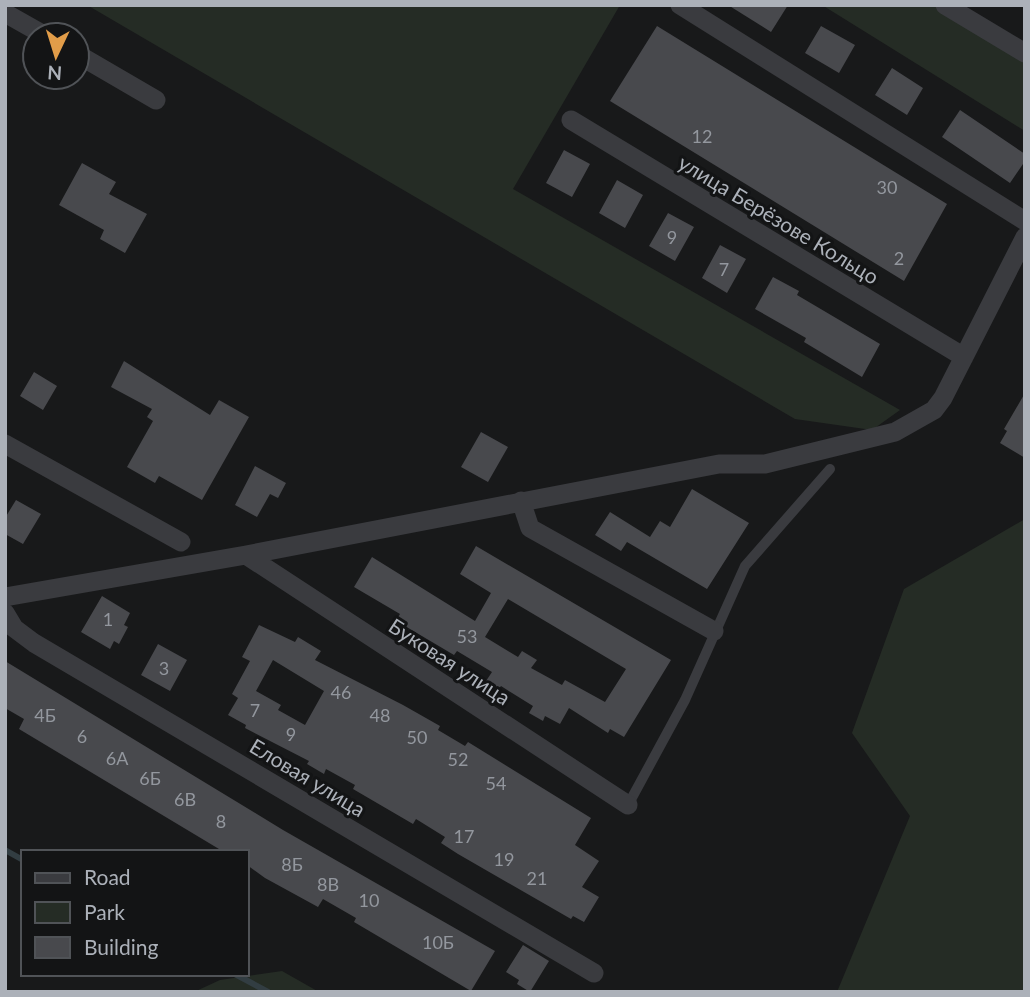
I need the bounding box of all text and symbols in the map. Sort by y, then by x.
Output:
north arrow [21,21,91,91]
text: N [47,61,63,85]
house number: 12 [692,125,712,147]
street label: улица Берёзове Кольцо [674,149,884,289]
house number: 30 [877,176,897,198]
house number: 9 [667,226,677,248]
house number: 2 [894,247,904,269]
house number: 7 [719,258,729,280]
house number: 1 [103,608,113,630]
street label: Буковая улица [385,612,515,710]
house number: 53 [457,625,477,647]
house number: 3 [159,657,169,679]
house number: 46 [331,681,351,703]
house number: 7 [250,699,260,721]
house number: 4Б [34,704,56,726]
house number: 48 [370,704,390,726]
house number: 9 [286,723,296,745]
house number: 6 [77,725,87,747]
house number: 50 [407,726,427,748]
street label: Еловая улица [246,733,370,821]
house number: 6А [106,747,129,769]
house number: 52 [448,748,468,770]
house number: 6Б [139,767,161,789]
house number: 54 [486,772,506,794]
house number: 6В [174,788,196,810]
house number: 8 [216,810,226,832]
house number: 17 [454,825,474,847]
house number: 19 [494,848,514,870]
legend [21,850,248,976]
house number: 8Б [281,853,303,875]
text: Road [84,864,131,889]
house number: 21 [527,867,547,889]
house number: 8В [317,873,339,895]
house number: 10 [359,889,379,911]
text: Park [84,899,125,924]
house number: 10Б [422,931,454,953]
text: Building [84,934,159,959]

